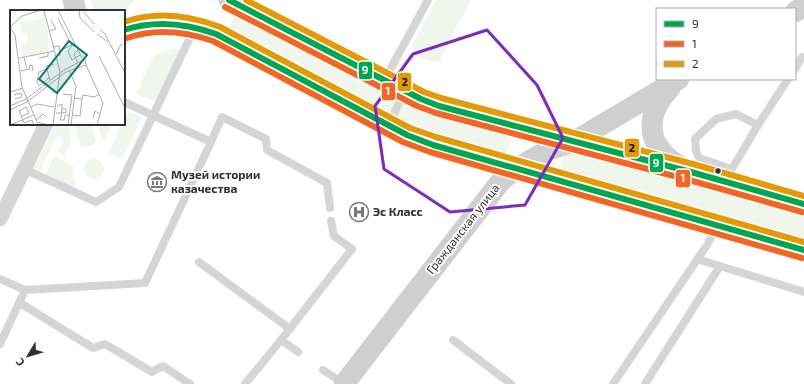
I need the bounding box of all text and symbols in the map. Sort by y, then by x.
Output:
legend [656,8,796,80]
inset map [10,10,125,125]
text: 9 [692,16,699,30]
text: 1 [692,36,697,50]
text: 2 [692,56,699,70]
line badge: 9 [358,61,373,80]
text: 9 [362,63,368,76]
line badge: 2 [397,72,412,92]
text: 2 [402,75,408,88]
line badge: 1 [381,82,396,101]
text: 1 [386,84,390,97]
line badge: 2 [624,138,640,158]
text: 2 [629,141,635,154]
line badge: 9 [649,153,664,173]
text: 9 [653,156,659,169]
unlabelled marker [713,166,723,176]
place label: Музей истории казачества [171,167,260,195]
line badge: 1 [675,169,691,188]
museum icon: Музей истории казачества [146,171,168,193]
text: 1 [681,171,685,184]
street label: Гражданская улица [423,181,503,277]
hospital icon: Эс Класс [348,201,370,223]
place label: Эс Класс [373,204,423,218]
north arrow [8,336,48,376]
text: С [12,355,27,369]

